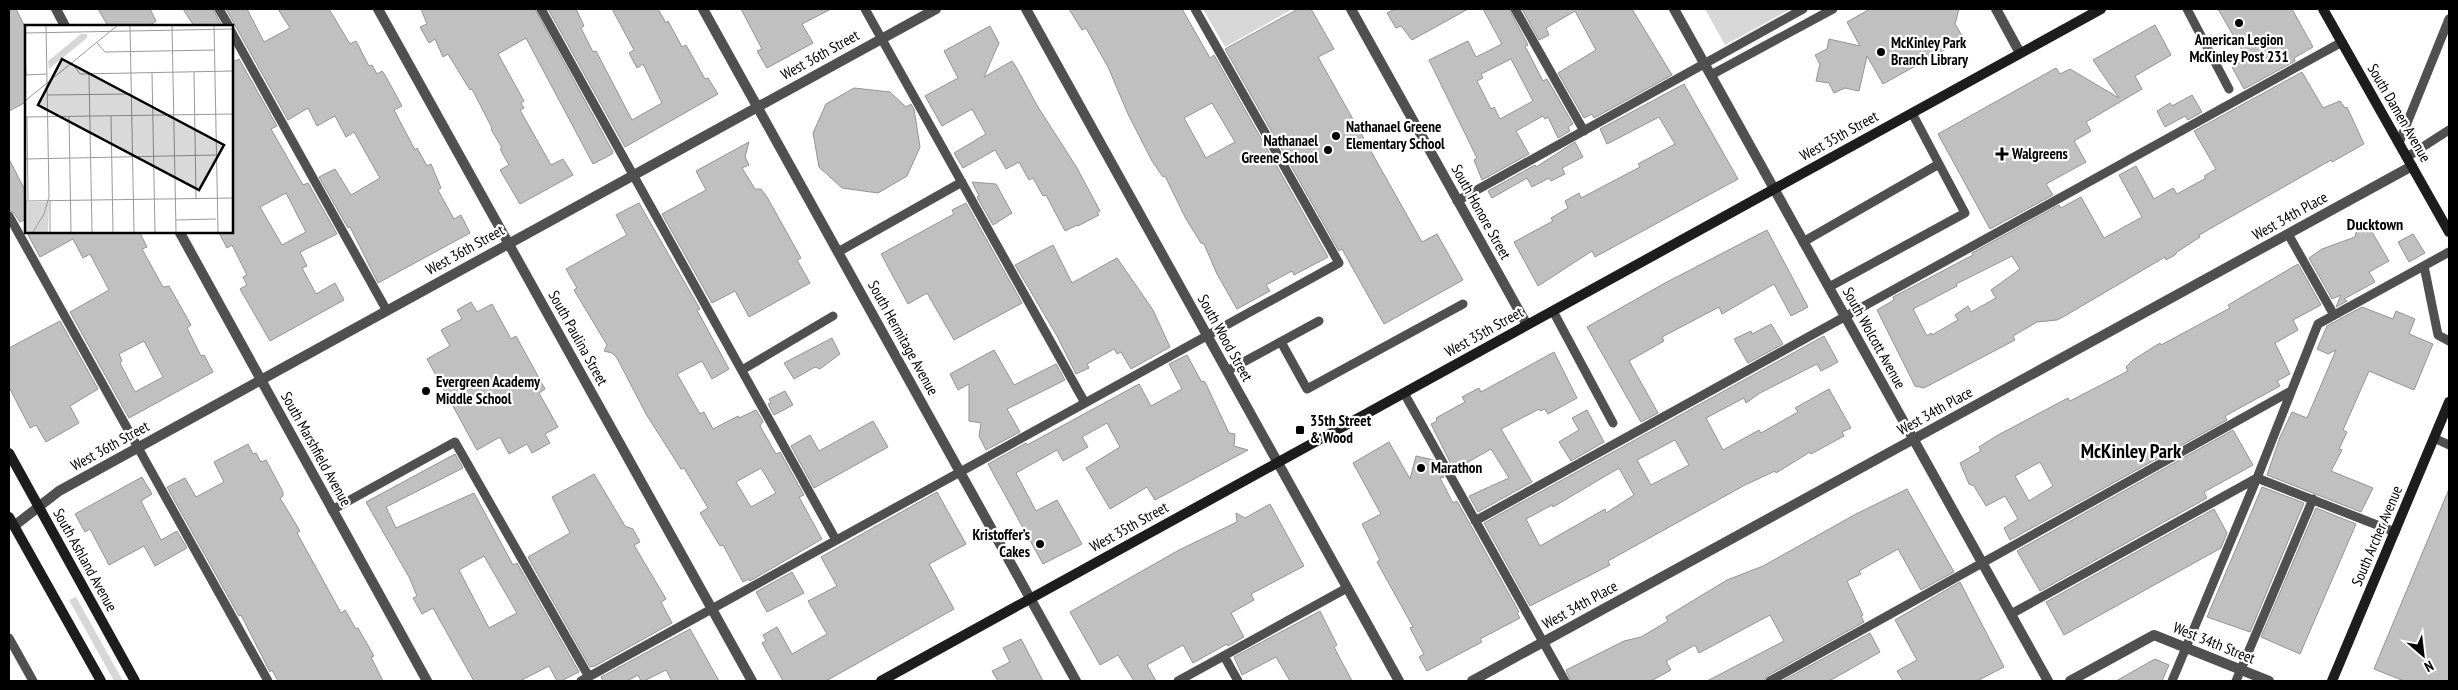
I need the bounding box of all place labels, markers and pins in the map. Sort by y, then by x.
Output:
marker: American Legion McKinley Post 231 [2233,17,2245,29]
place label: American Legion McKinley Post 231 [2189,30,2289,66]
place label: McKinley Park Branch Library [1891,33,1969,69]
marker: McKinley Park Branch Library [1875,46,1887,58]
place label: Nathanael Greene Elementary School [1346,117,1445,153]
marker: Nathanael Greene Elementary School [1330,130,1342,142]
place label: Nathanael Greene School [1241,131,1318,167]
marker: Nathanael Greene School [1322,144,1334,156]
place label: Walgreens [2011,144,2068,163]
marker: Walgreens [1996,148,2008,160]
place label: Evergreen Academy Middle School [436,372,541,408]
marker: Evergreen Academy Middle School [420,385,432,397]
place label: 35th Street & Wood [1310,411,1372,447]
marker: 35th Street & Wood [1294,424,1306,436]
place label: Marathon [1431,458,1483,477]
marker: Marathon [1415,462,1427,474]
place label: Kristoffer’s Cakes [973,525,1030,561]
marker: Kristoffer’s Cakes [1034,538,1046,550]

